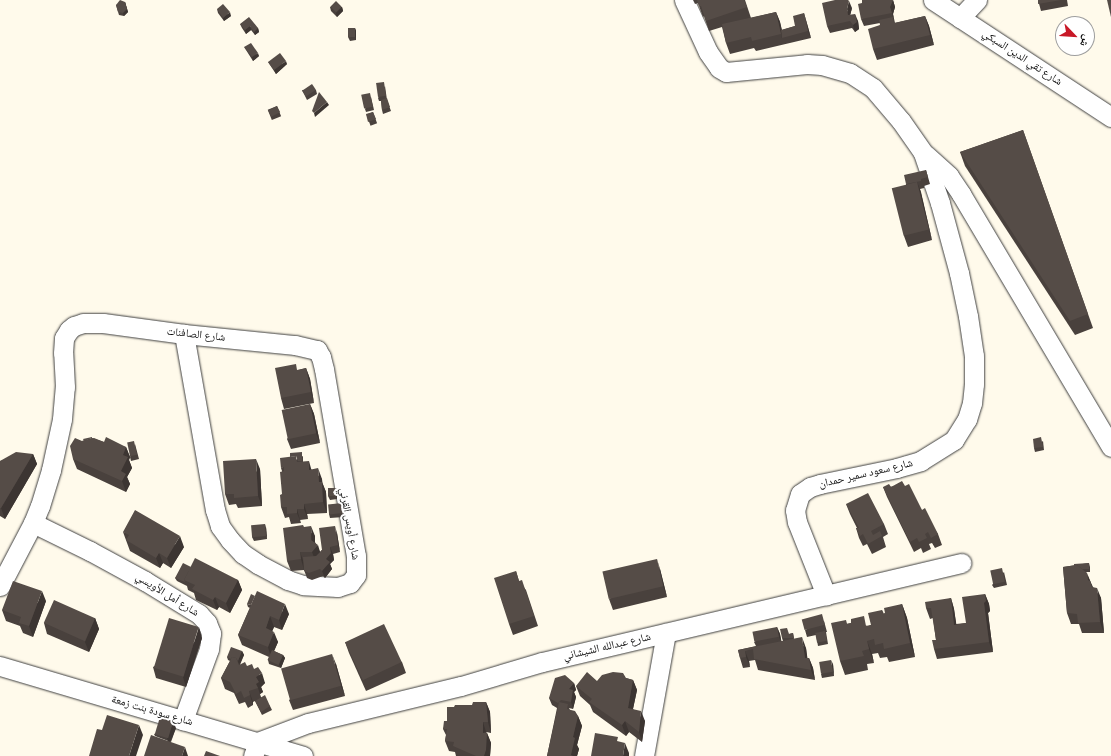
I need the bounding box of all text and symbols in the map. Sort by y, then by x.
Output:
north arrow [1055,16,1095,56]
street label: شارع تقي الدين السبكي [980,27,1064,89]
text: ش [1076,32,1095,49]
street label: شارع الصافنات [166,325,226,345]
street label: شارع سعود سمير حمدان [818,457,914,491]
street label: شارع أويس القرني [336,487,362,561]
street label: شارع أمل الأويسي [133,570,201,620]
street label: شارع عبدالله الشيشاني [562,631,652,663]
street label: شارع سودة بنت زمعة [110,693,194,729]

